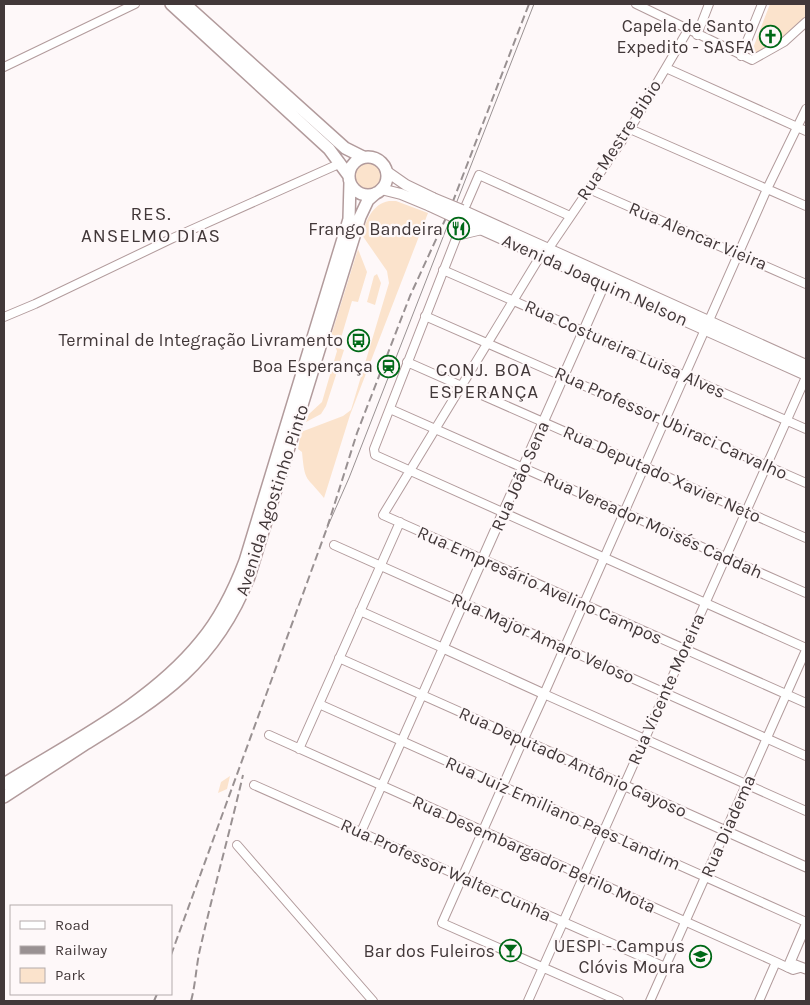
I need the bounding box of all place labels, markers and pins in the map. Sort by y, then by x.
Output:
place label: Capela de Santo Expedito - SASFA [617,15,754,58]
church icon: Capela de Santo Expedito - SASFA [758,24,782,48]
restaurant icon: Frango Bandeira [447,217,471,241]
place label: Frango Bandeira [308,218,443,240]
bus stop icon: Terminal de Integração Livramento [347,328,371,352]
place label: Terminal de Integração Livramento [59,329,343,351]
station icon: Boa Esperança [377,354,401,378]
place label: Boa Esperança [252,355,373,377]
place label: UESPI - Campus Clóvis Moura [554,935,685,978]
bar icon: Bar dos Fuleiros [499,939,523,963]
place label: Bar dos Fuleiros [364,940,495,962]
school or university icon: UESPI - Campus Clóvis Moura [689,944,713,968]

